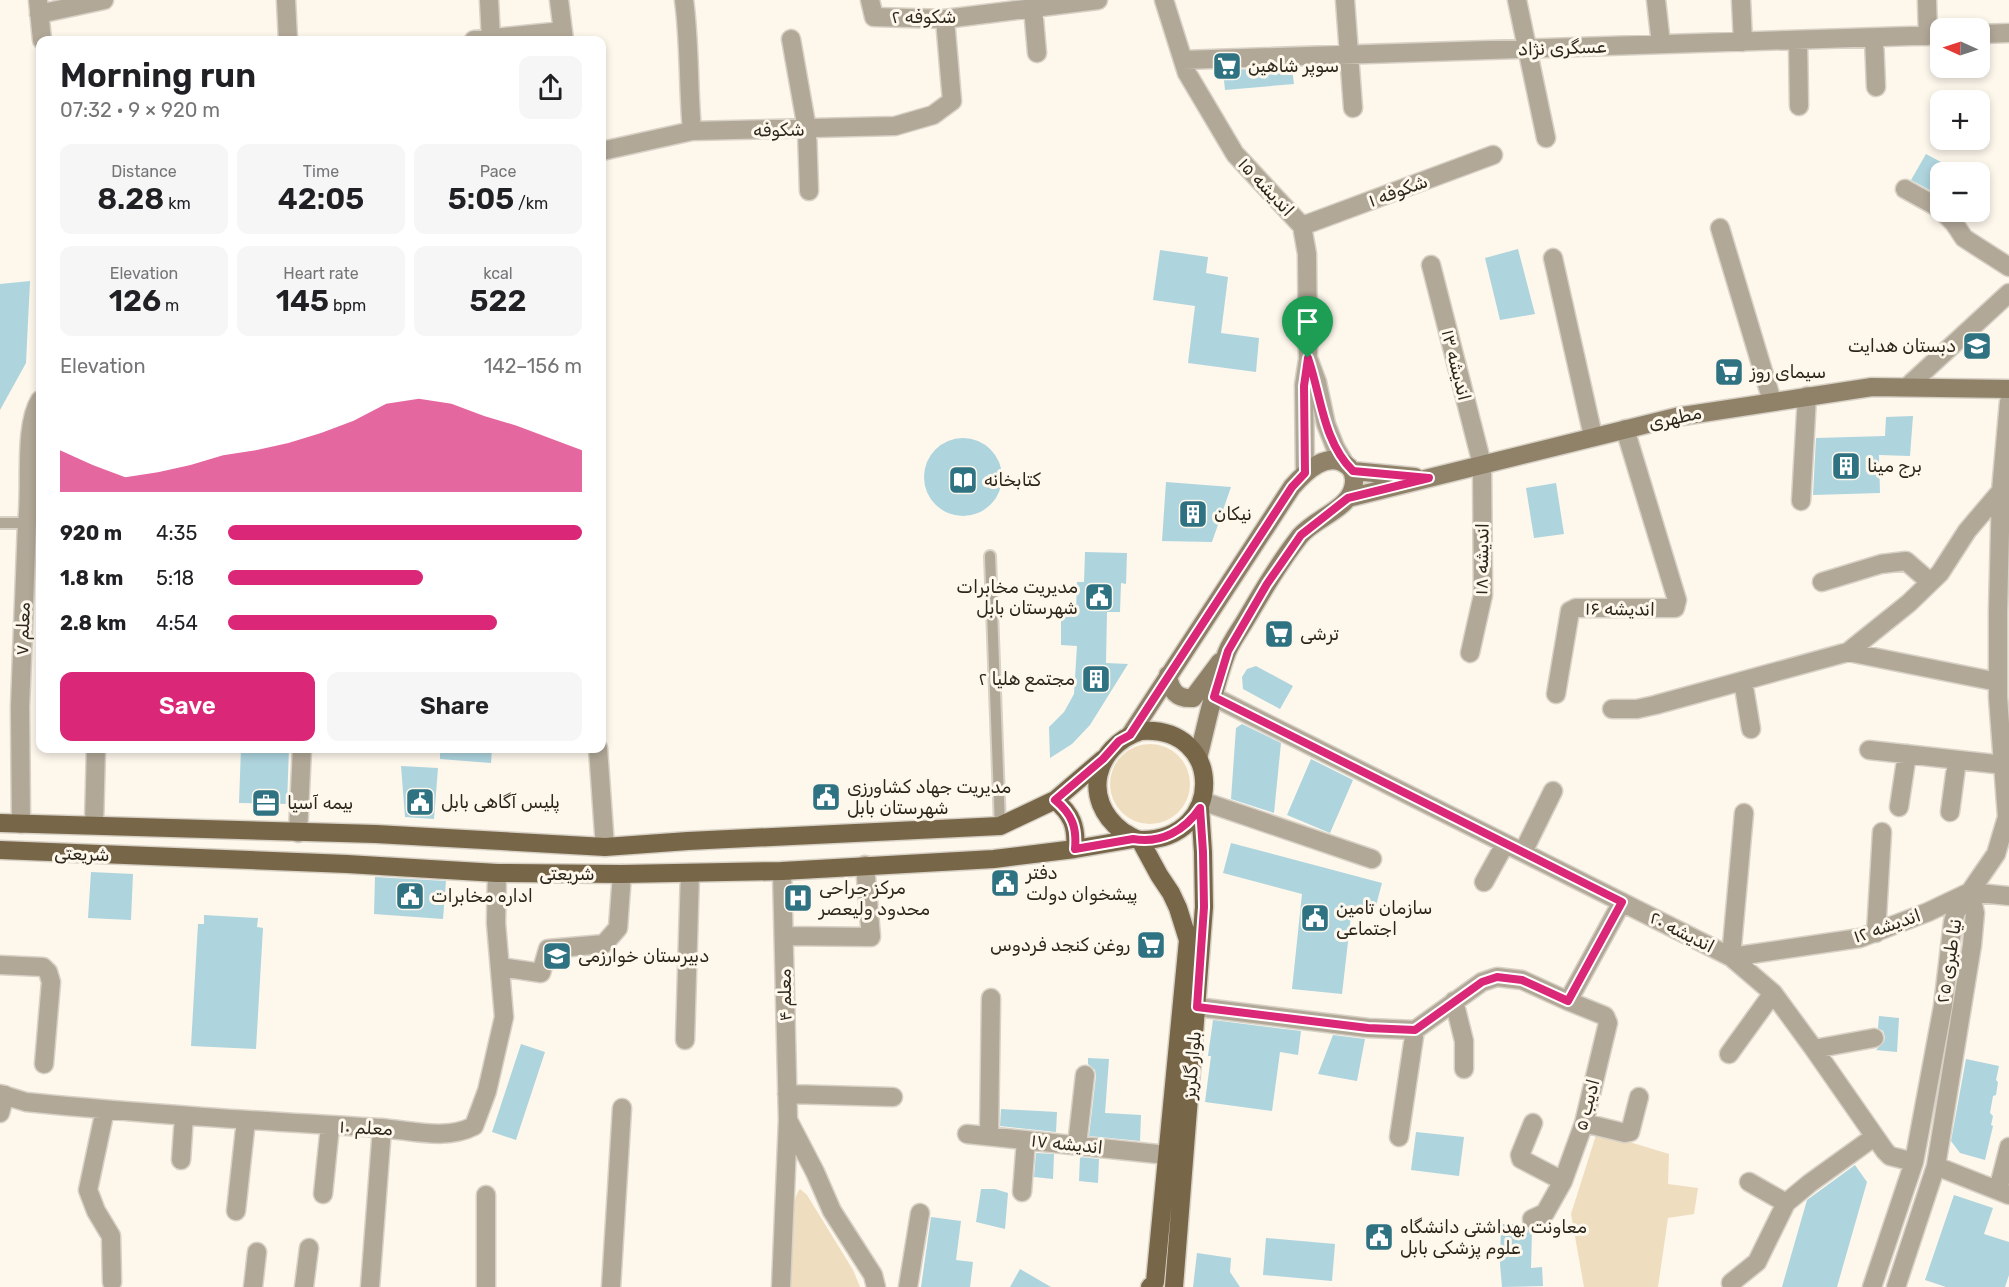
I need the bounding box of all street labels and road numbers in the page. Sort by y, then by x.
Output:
street label: شکوفه ۲ [892,6,956,28]
street label: عسگری نژاد [1517,35,1607,61]
street label: شکوفه [753,119,805,141]
street label: اندیشه ۱۵ [1233,153,1299,221]
street label: شکوفه ۱ [1365,170,1431,212]
street label: اندیشه ١٣ [1437,327,1475,403]
street label: مطهری [1646,402,1704,434]
street label: اندیشه ۱۸ [1470,523,1494,595]
street label: اندیشه ۱۶ [1585,597,1655,621]
street label: معلم ۷ [11,602,36,656]
street label: شریعتی [54,842,110,866]
street label: شریعتی [539,863,595,885]
street label: اندیشه ۱۲ [1851,904,1923,948]
street label: اندیشه ۲۰ [1646,906,1718,958]
street label: نیا طبری ۲۵ [1931,917,1967,1005]
street label: معلم ۴ [774,969,797,1021]
street label: بلوار گلریز [1178,1030,1206,1101]
street label: ادیب ۵ [1570,1077,1604,1133]
street label: معلم ۱۰ [339,1116,393,1141]
street label: اندیشه ۱۷ [1030,1129,1104,1159]

